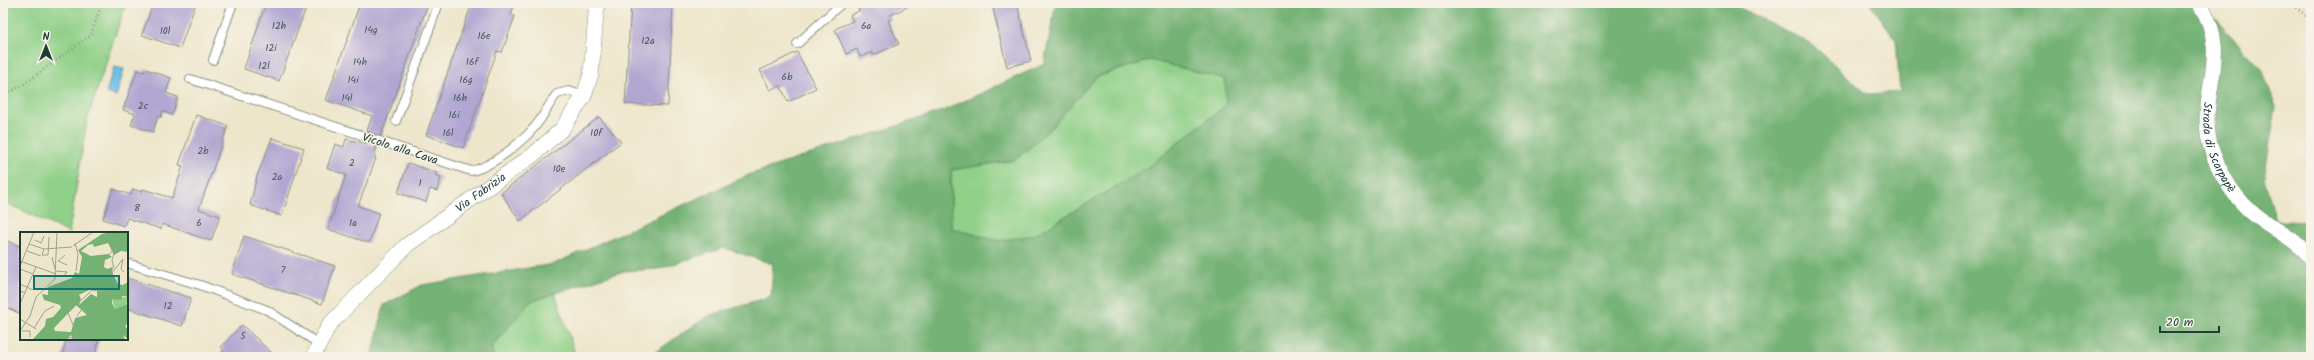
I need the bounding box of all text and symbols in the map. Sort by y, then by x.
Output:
house number: 12h [272,18,286,34]
house number: 6a [861,18,871,34]
house number: 14g [364,22,378,38]
house number: 10l [160,23,171,39]
north arrow [26,26,66,66]
text: N [43,28,50,46]
house number: 16e [477,28,491,44]
house number: 12a [641,33,655,49]
house number: 12i [265,40,277,56]
house number: 14h [353,54,367,70]
house number: 16f [466,54,479,70]
house number: 12l [258,58,270,74]
house number: 6b [782,69,793,85]
house number: 14i [347,72,359,88]
house number: 16g [459,72,473,88]
house number: 14l [341,90,353,106]
house number: 16h [453,90,467,106]
house number: 2c [138,98,149,114]
street label: Strada di Scarpapè [2198,101,2241,197]
house number: 16i [448,107,460,123]
house number: 16l [442,125,454,141]
house number: 10f [590,125,603,141]
street label: Vicolo alla Cava [360,128,441,170]
house number: 2b [197,143,209,159]
house number: 2 [349,155,355,171]
house number: 10e [553,161,566,177]
street label: Via Fabrizia [451,167,510,217]
house number: 2a [272,169,283,185]
house number: 1 [418,175,422,191]
house number: 8 [134,200,141,216]
house number: 6 [196,215,202,231]
house number: 1a [349,215,357,231]
inset map [20,232,128,340]
house number: 7 [281,262,286,278]
house number: 12 [164,298,173,314]
scale bar [2160,308,2219,334]
text: 20 m [2166,313,2194,332]
house number: 5 [240,328,246,344]

